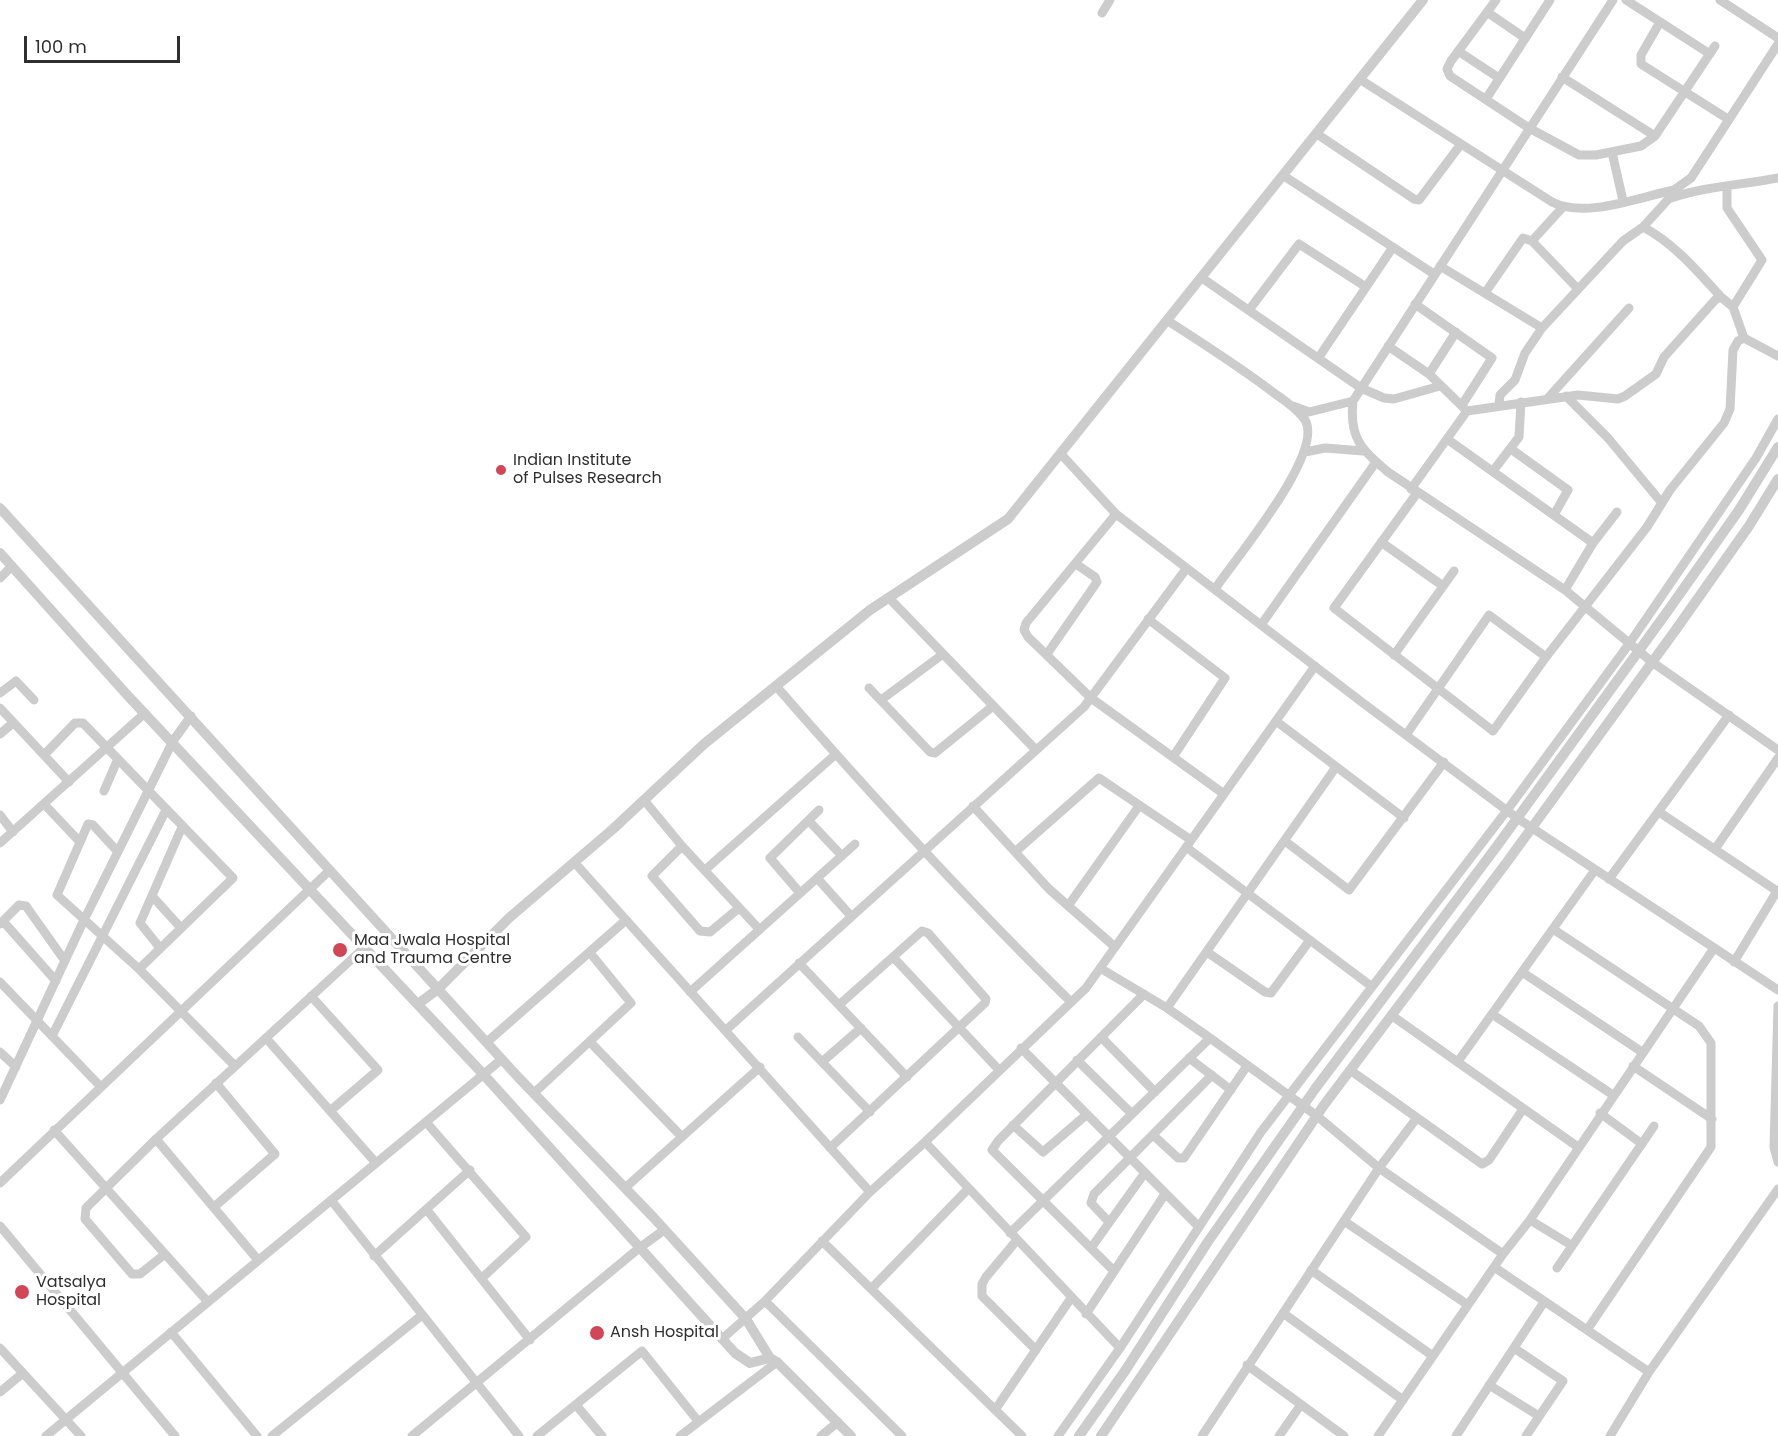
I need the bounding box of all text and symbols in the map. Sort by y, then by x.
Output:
scale bar [27,24,183,62]
text: 100 m [35,34,87,59]
place label: Indian Institute of Pulses Research [513,451,662,489]
marker: Indian Institute of Pulses Research [494,463,508,477]
place label: Maa Jwala Hospital and Trauma Centre [354,931,512,969]
marker: Maa Jwala Hospital and Trauma Centre [331,941,349,959]
place label: Vatsalya Hospital [36,1273,106,1311]
marker: Vatsalya Hospital [13,1283,31,1301]
place label: Ansh Hospital [610,1323,719,1343]
marker: Ansh Hospital [588,1324,606,1342]

